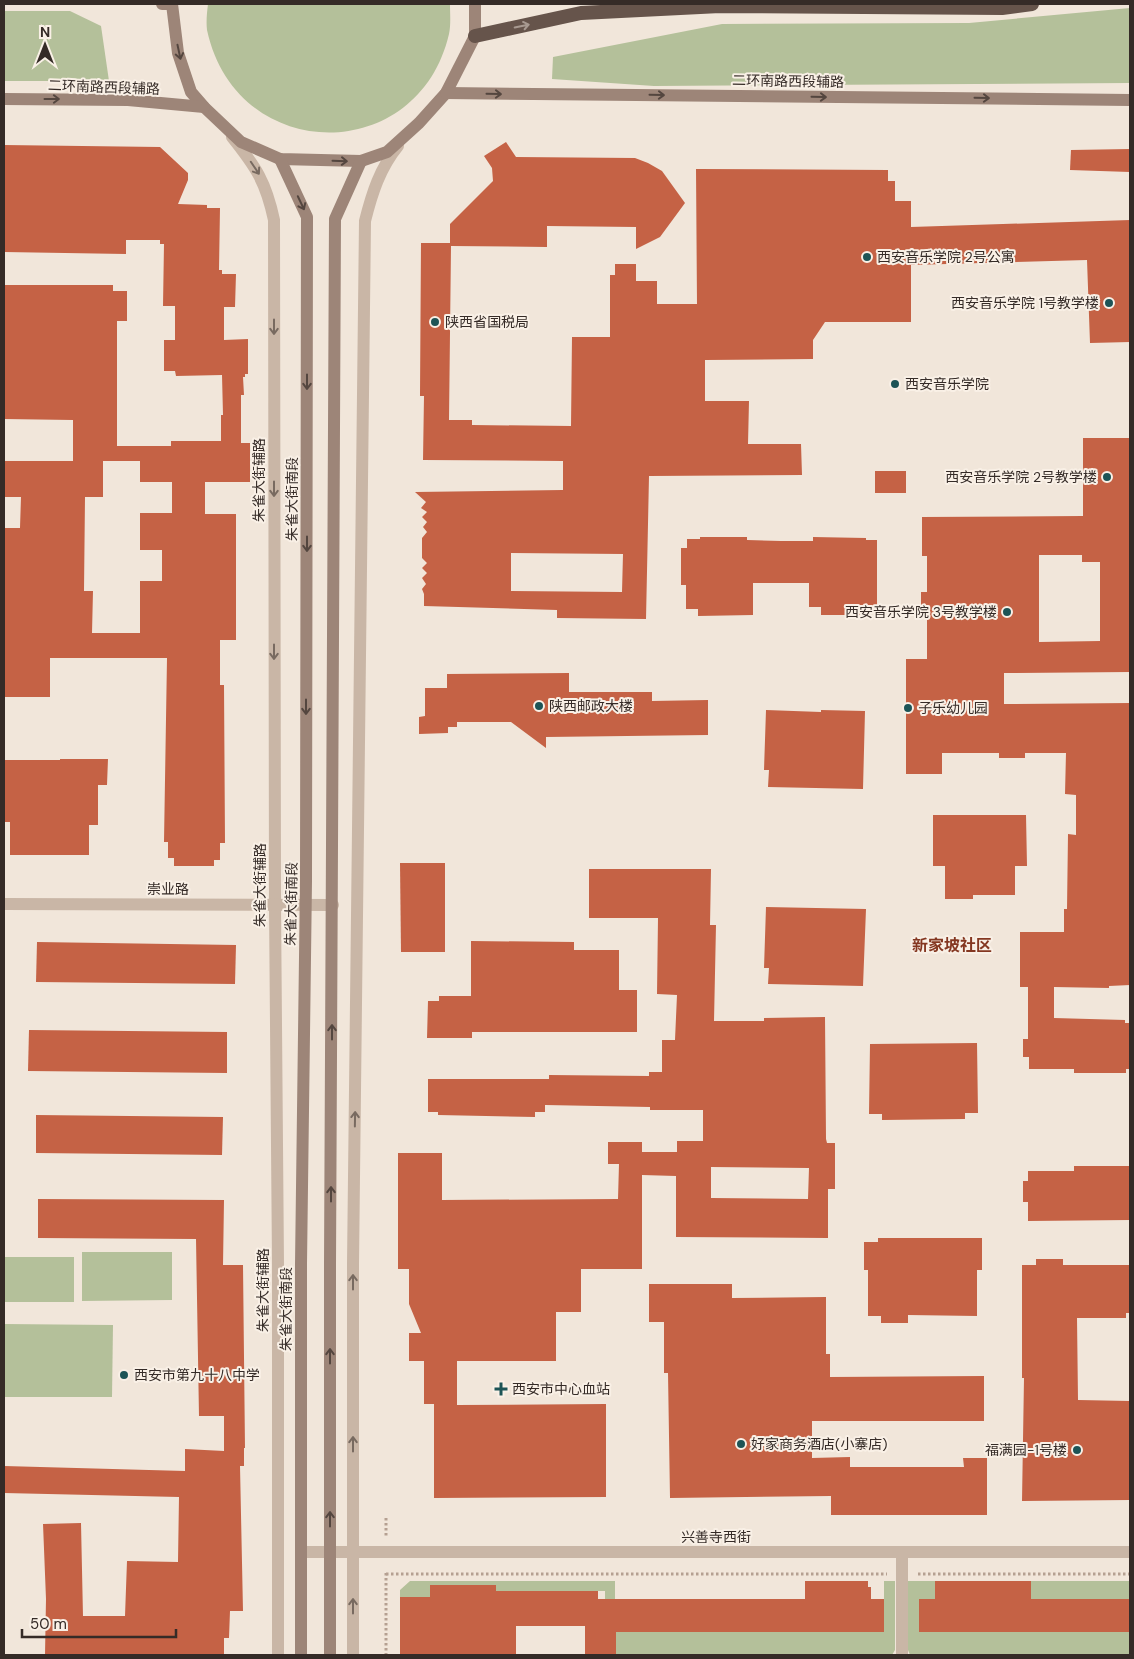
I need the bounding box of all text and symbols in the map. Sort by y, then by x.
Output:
north arrow [20,20,70,70]
one-way arrow [514,21,530,30]
text: N [40,23,50,41]
one-way arrow [175,43,184,59]
street label: 二环南路西段辅路 [732,71,844,91]
street label: 二环南路西段辅路 [48,76,160,98]
one-way arrow [486,89,502,99]
one-way arrow [648,90,665,100]
one-way arrow [811,92,827,102]
one-way arrow [974,93,990,103]
one-way arrow [44,95,60,104]
one-way arrow [332,156,348,166]
one-way arrow [250,161,260,175]
one-way arrow [296,195,306,210]
place label: 西安音乐学院 2号公寓 [877,248,1015,266]
marker: 西安音乐学院 2号公寓 [861,251,873,263]
place label: 西安音乐学院 1号教学楼 [951,294,1099,312]
marker: 西安音乐学院 1号教学楼 [1103,297,1115,309]
place label: 陕西省国税局 [445,313,529,331]
marker: 陕西省国税局 [429,316,441,328]
one-way arrow [269,318,279,334]
one-way arrow [302,374,312,390]
place label: 西安音乐学院 [905,375,989,393]
marker: 西安音乐学院 [889,378,901,390]
street label: 朱雀大街辅路 [250,438,268,522]
street label: 朱雀大街南段 [283,457,301,541]
place label: 西安音乐学院 2号教学楼 [945,468,1097,486]
marker: 西安音乐学院 2号教学楼 [1101,471,1113,483]
one-way arrow [269,480,279,497]
one-way arrow [302,536,312,552]
place label: 西安音乐学院 3号教学楼 [845,603,997,621]
marker: 西安音乐学院 3号教学楼 [1001,606,1013,618]
one-way arrow [269,643,279,659]
place label: 陕西邮政大楼 [549,697,633,715]
one-way arrow [301,698,311,715]
place label: 子乐幼儿园 [918,699,988,717]
marker: 陕西邮政大楼 [533,700,545,712]
marker: 子乐幼儿园 [902,702,914,714]
street label: 朱雀大街辅路 [251,843,269,927]
street label: 朱雀大街南段 [281,862,301,946]
street label: 崇业路 [147,880,189,898]
district label: 新家坡社区 [912,935,992,956]
one-way arrow [327,1024,337,1040]
one-way arrow [350,1111,359,1127]
one-way arrow [326,1186,336,1202]
street label: 朱雀大街辅路 [254,1248,272,1332]
street label: 朱雀大街南段 [277,1267,295,1351]
one-way arrow [348,1274,358,1290]
one-way arrow [325,1349,335,1365]
place label: 西安市第九十八中学 [134,1366,260,1384]
marker: 西安市第九十八中学 [118,1369,130,1381]
place label: 西安市中心血站 [512,1380,610,1398]
marker: 西安市中心血站 [494,1382,508,1396]
place label: 好家商务酒店(小寨店) [751,1435,887,1453]
one-way arrow [348,1436,358,1452]
marker: 好家商务酒店(小寨店) [735,1438,747,1450]
place label: 福满园-1号楼 [985,1441,1067,1459]
marker: 福满园-1号楼 [1071,1444,1083,1456]
one-way arrow [325,1511,335,1528]
street label: 兴善寺西街 [681,1528,751,1546]
one-way arrow [348,1599,358,1615]
scale bar [22,1606,176,1638]
text: 50 m [30,1614,67,1634]

